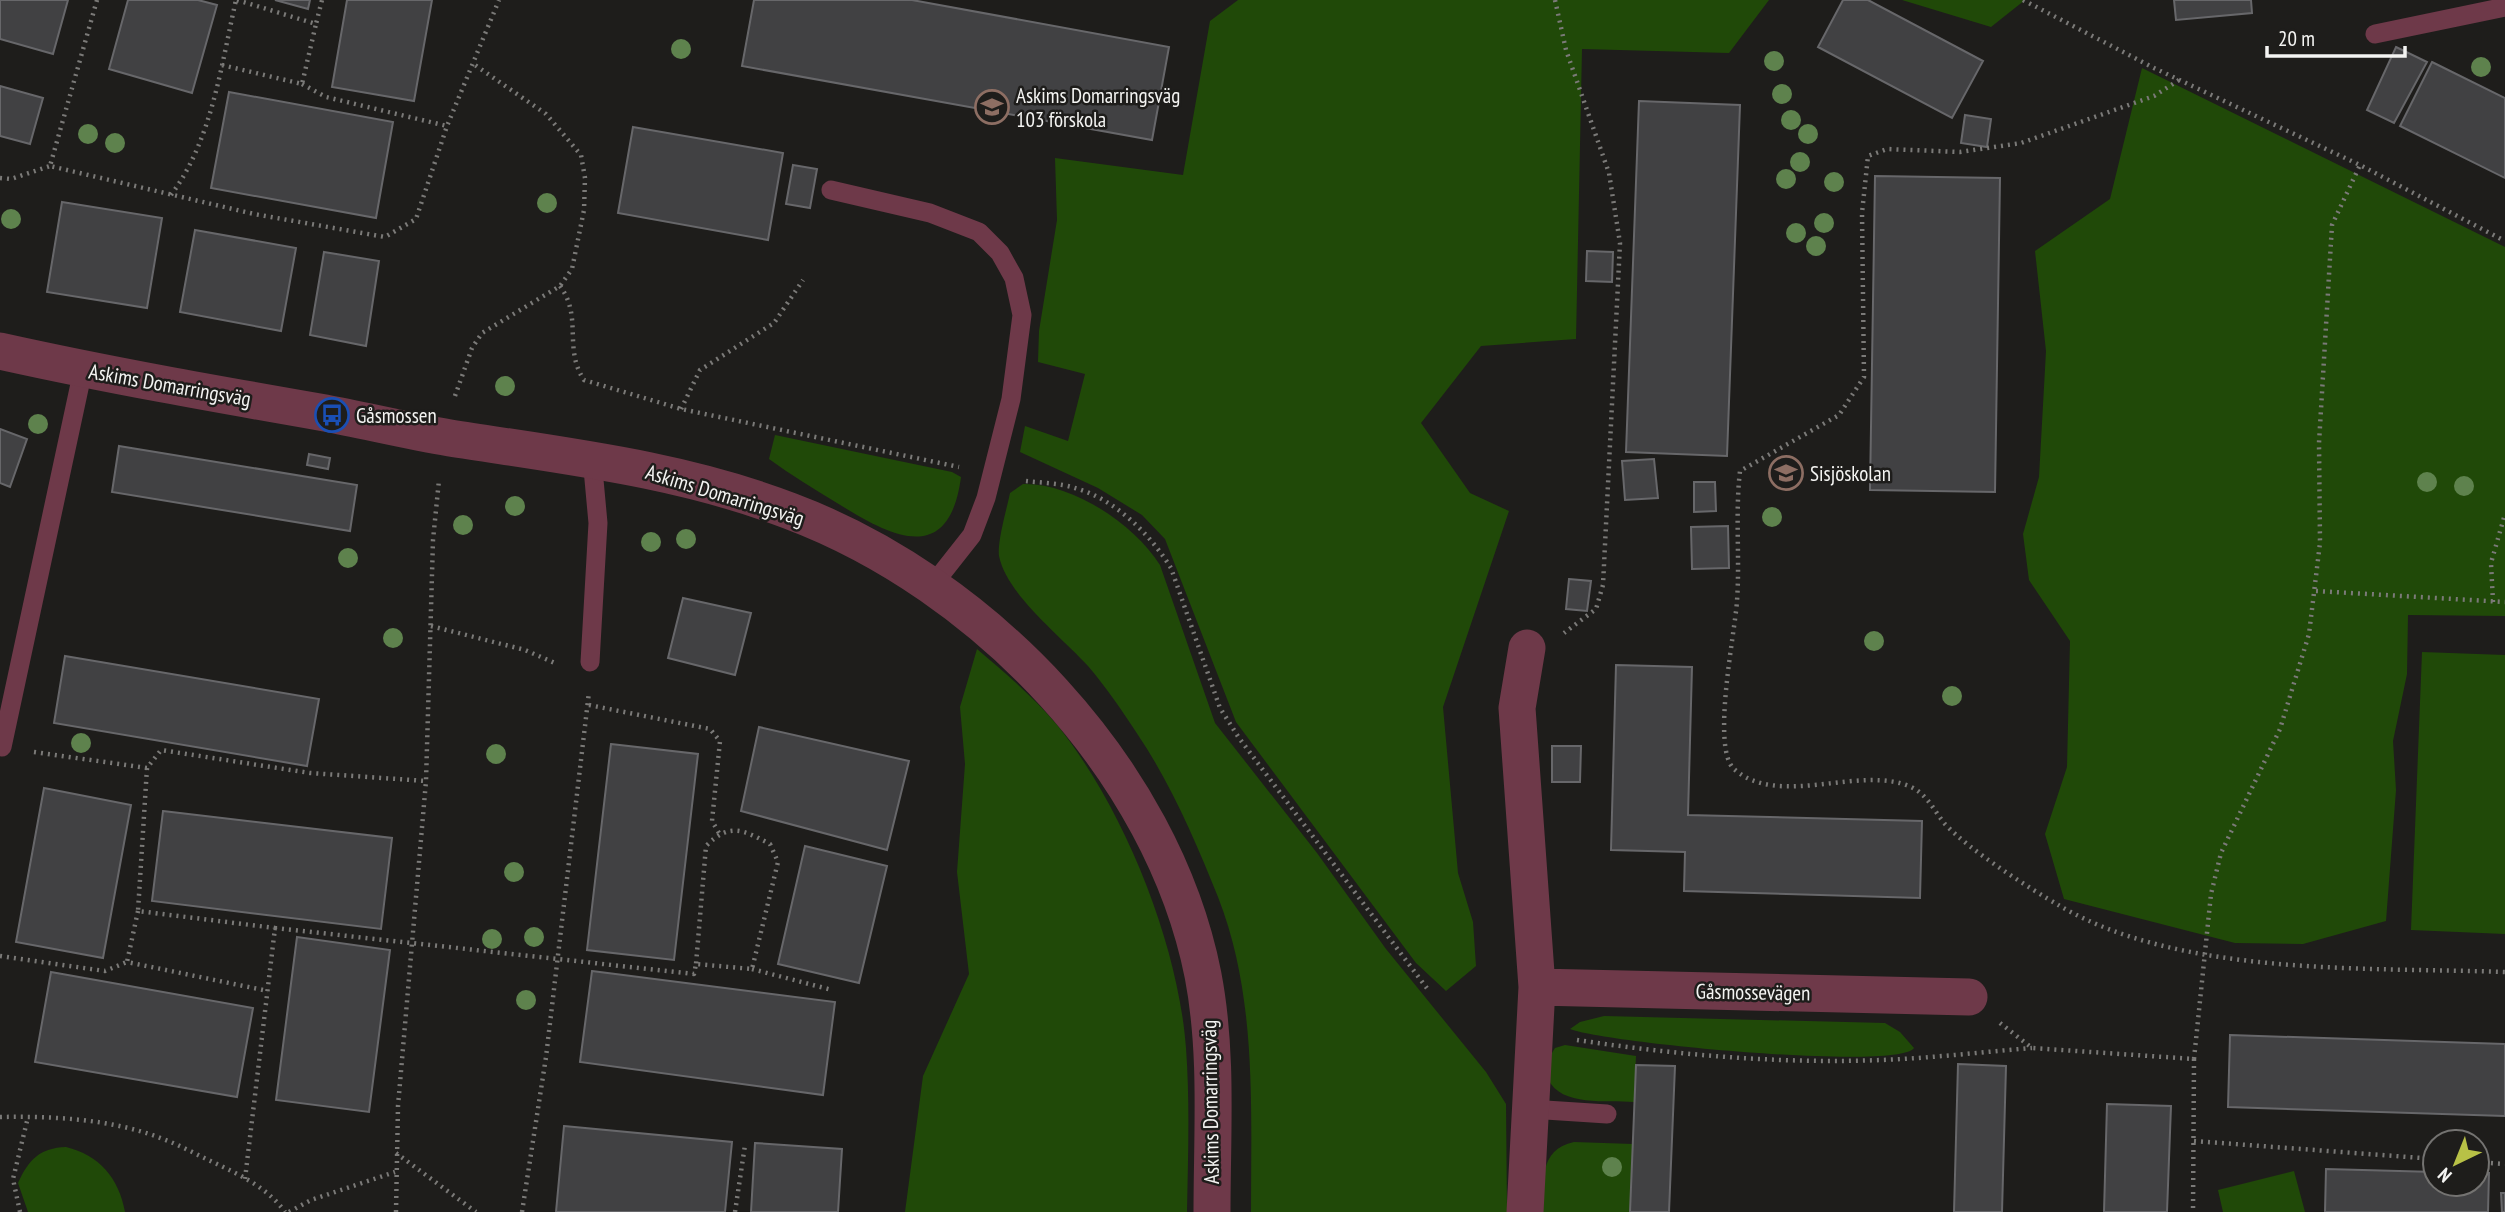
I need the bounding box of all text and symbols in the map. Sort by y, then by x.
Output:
scale bar [2267,14,2405,58]
text: 20 m [2278,25,2315,52]
place label: Askims Domarringsväg 103 förskola [1016,82,1180,133]
school or university icon: Askims Domarringsväg 103 förskola [973,88,1011,126]
street label: Askims Domarringsväg [87,357,253,413]
bus stop icon: Gåsmossen [313,396,351,434]
place label: Gåsmossen [356,402,437,429]
school or university icon: Sisjöskolan [1767,454,1805,492]
street label: Askims Domarringsväg [643,458,807,532]
place label: Sisjöskolan [1810,460,1891,487]
street label: Gåsmossevägen [1695,978,1811,1006]
street label: Askims Domarringsväg [1195,1020,1225,1184]
north arrow [2421,1128,2491,1198]
text: N [2432,1163,2456,1188]

